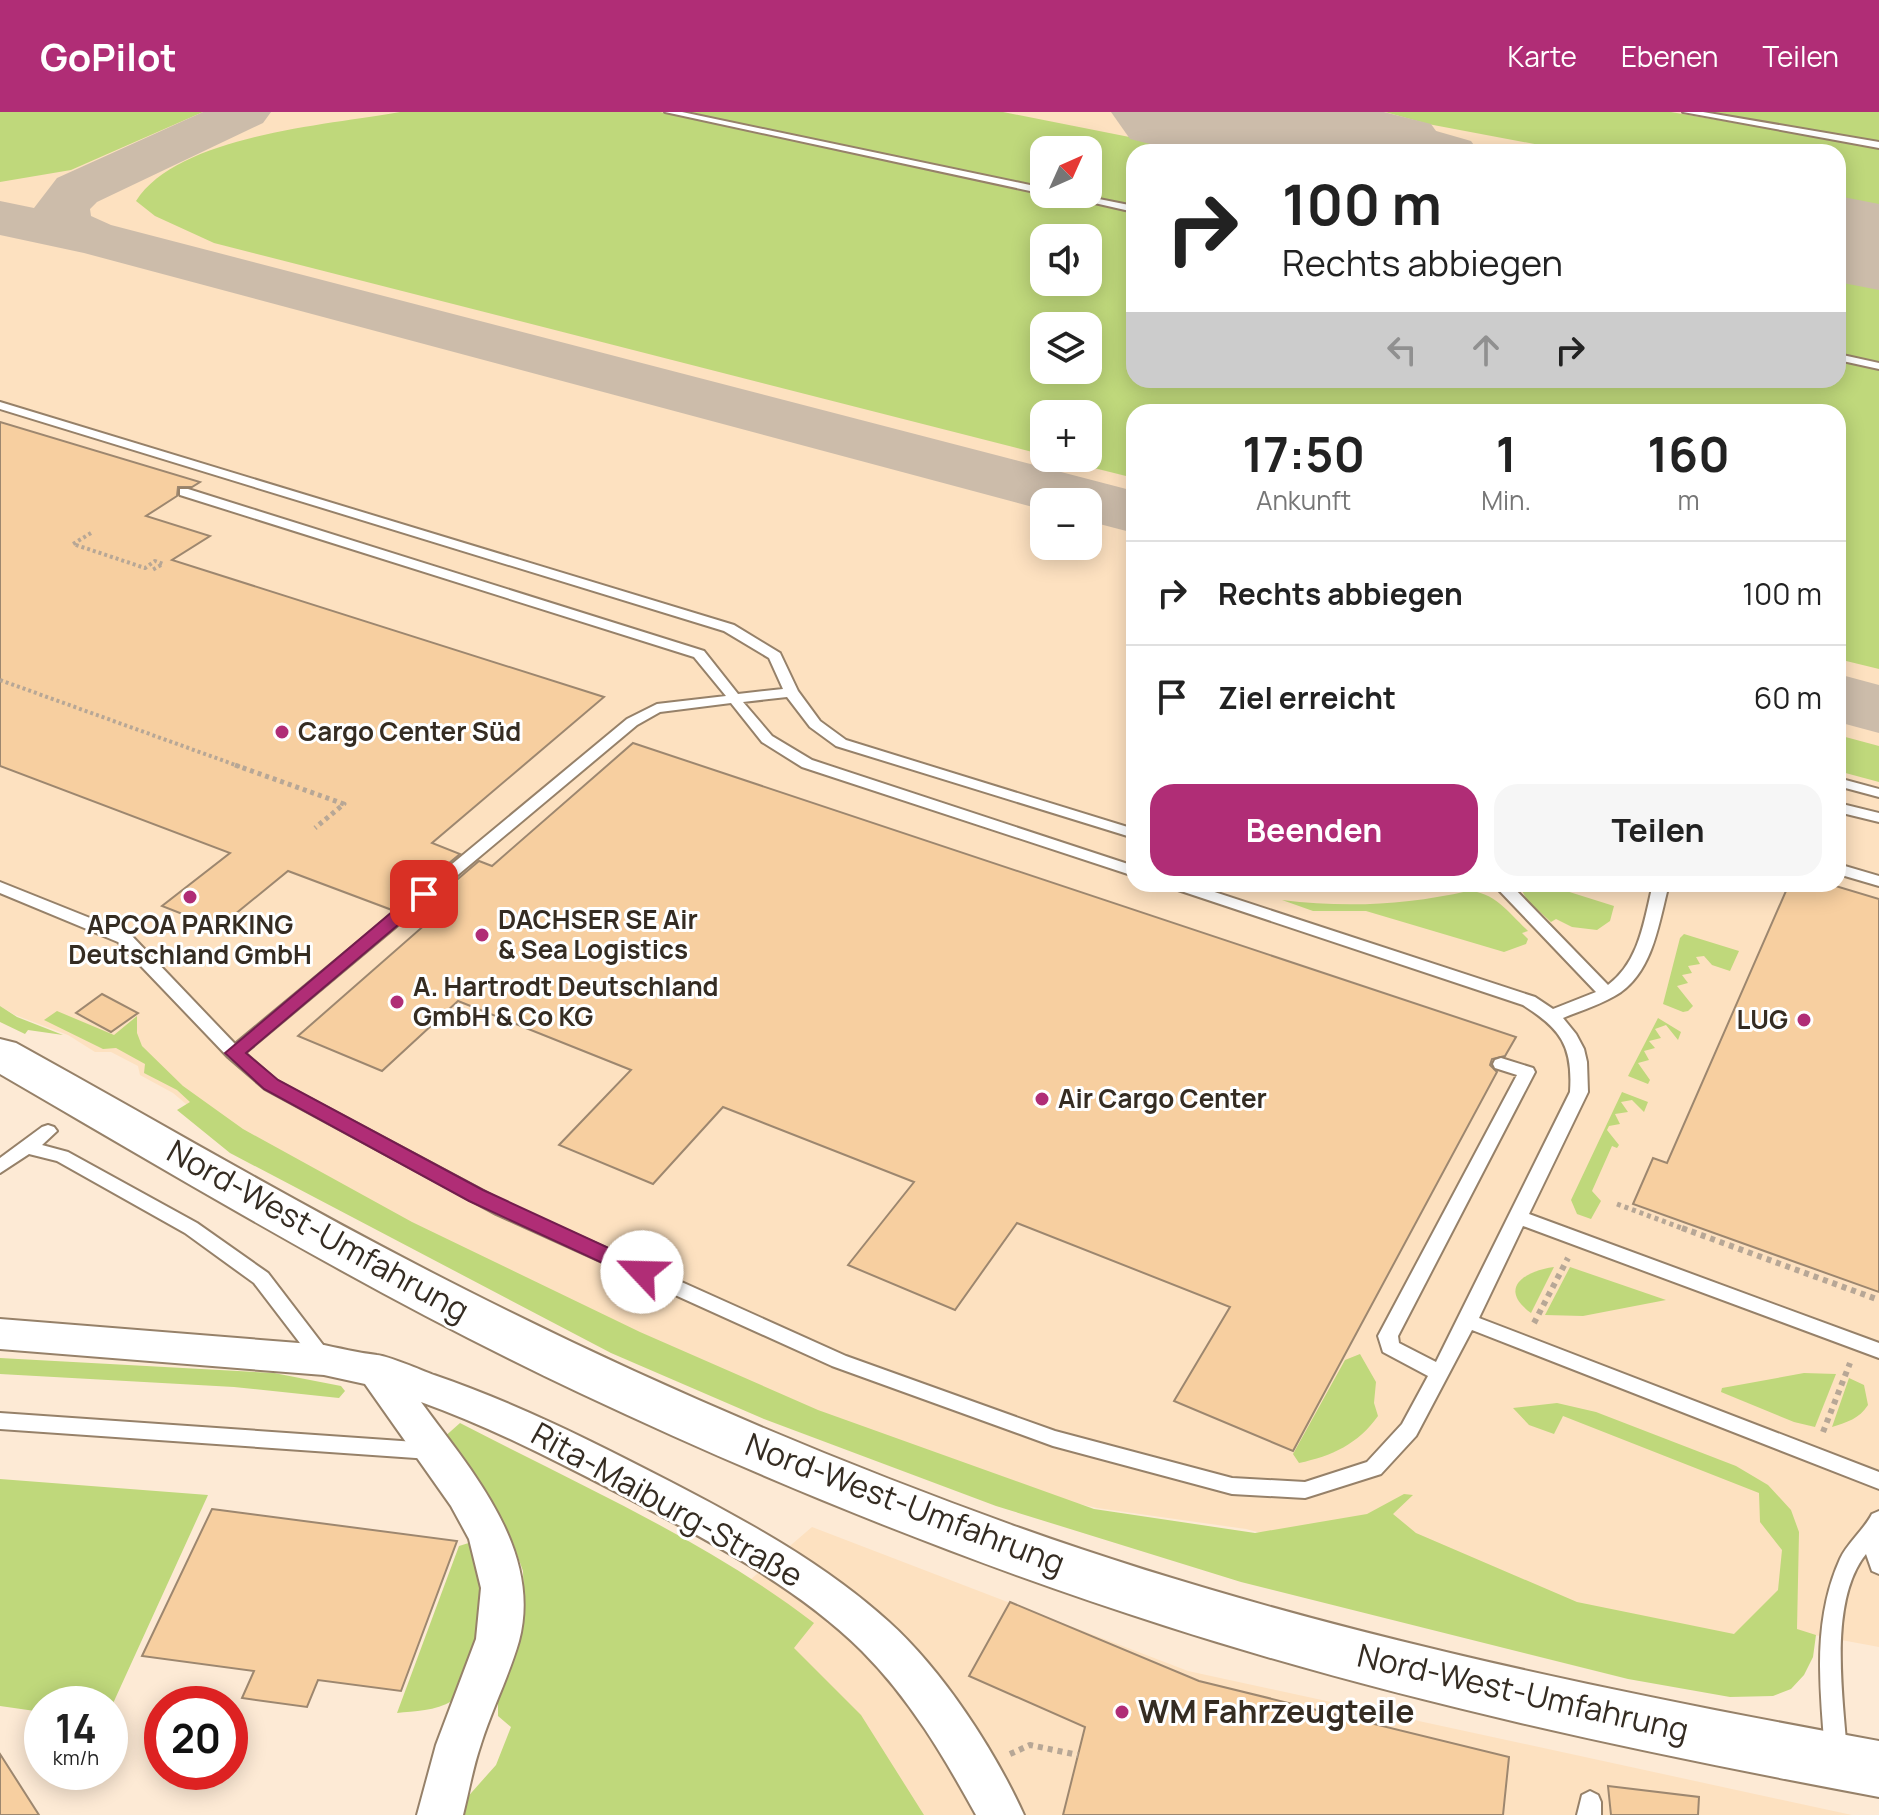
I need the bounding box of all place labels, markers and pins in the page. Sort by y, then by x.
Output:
place label: Cargo Center Süd [298,713,521,749]
marker: Cargo Center Süd [273,723,291,741]
pin [390,860,458,928]
marker: APCOA PARKING Deutschland GmbH [181,888,199,906]
place label: DACHSER SE Air & Sea Logistics [498,901,698,967]
place label: APCOA PARKING Deutschland GmbH [68,906,312,972]
marker: DACHSER SE Air & Sea Logistics [473,926,491,944]
place label: A. Hartrodt Deutschland GmbH & Co KG [413,968,719,1034]
marker: A. Hartrodt Deutschland GmbH & Co KG [388,993,406,1011]
place label: LUG [1736,1001,1788,1037]
marker: LUG [1795,1011,1813,1029]
place label: Air Cargo Center [1058,1080,1267,1116]
marker: Air Cargo Center [1033,1090,1051,1108]
place label: WM Fahrzeugteile [1138,1689,1415,1733]
marker: WM Fahrzeugteile [1113,1703,1131,1721]

